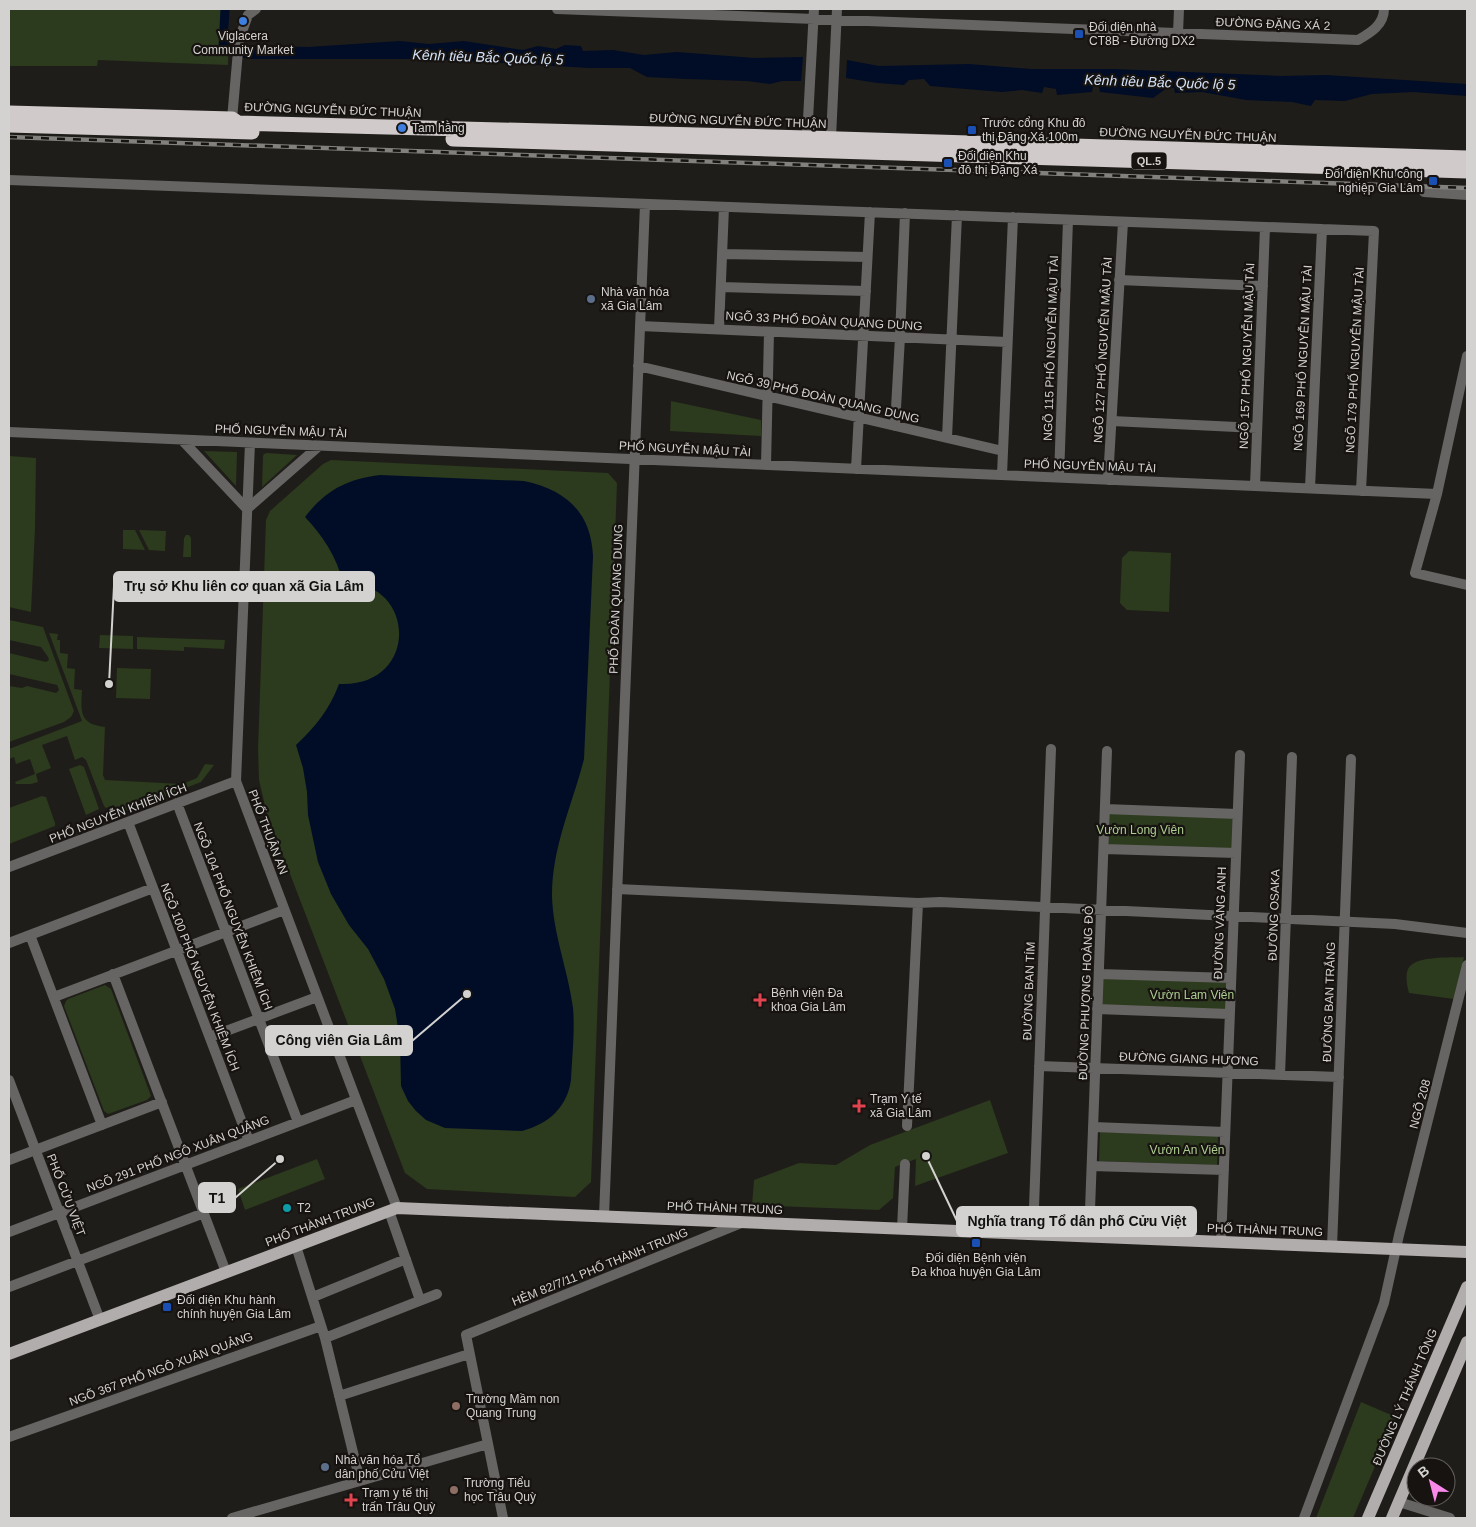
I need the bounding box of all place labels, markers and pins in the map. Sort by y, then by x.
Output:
marker: Viglacera Community Market [237,15,249,27]
place label: Đối diện nhà CT8B - Đường DX2 [1089,20,1195,48]
marker: Đối diện nhà CT8B - Đường DX2 [1073,28,1085,40]
place label: Viglacera Community Market [193,29,294,57]
place label: Trước cổng Khu đô thị Đặng Xá 100m [982,116,1086,144]
place label: Tam hằng [412,120,465,135]
marker: Tam hằng [396,122,408,134]
marker: Trước cổng Khu đô thị Đặng Xá 100m [966,124,978,136]
place label: Đối diện Khu đô thị Đặng Xá [958,149,1038,177]
marker: Đối diện Khu đô thị Đặng Xá [942,157,954,169]
place label: Đối diện Khu công nghiệp Gia Lâm [1325,167,1423,195]
marker: Đối diện Khu công nghiệp Gia Lâm [1427,175,1439,187]
place label: Nhà văn hóa xã Gia Lâm [601,285,669,313]
marker: Nhà văn hóa xã Gia Lâm [585,293,597,305]
callout: Trụ sở Khu liên cơ quan xã Gia Lâm [114,572,374,601]
place label: Bệnh viện Đa khoa Gia Lâm [771,986,846,1014]
marker: Bệnh viện Đa khoa Gia Lâm [753,993,767,1007]
callout: Công viên Gia Lâm [266,1026,412,1055]
place label: Trạm Y tế xã Gia Lâm [870,1092,931,1120]
marker: Trạm Y tế xã Gia Lâm [852,1099,866,1113]
callout: T1 [199,1183,235,1212]
place label: T2 [297,1201,311,1215]
marker: T2 [281,1202,293,1214]
callout: Nghĩa trang Tổ dân phố Cửu Việt [957,1207,1196,1236]
marker: Đối diện Bệnh viện Đa khoa huyện Gia Lâm [970,1237,982,1249]
place label: Đối diện Bệnh viện Đa khoa huyện Gia Lâm [911,1251,1041,1279]
place label: Đối diện Khu hành chính huyện Gia Lâm [177,1293,291,1321]
marker: Đối diện Khu hành chính huyện Gia Lâm [161,1301,173,1313]
place label: Trường Mầm non Quang Trung [466,1392,560,1420]
marker: Trường Mầm non Quang Trung [450,1400,462,1412]
place label: Nhà văn hóa Tổ dân phố Cửu Việt [335,1453,430,1481]
marker: Nhà văn hóa Tổ dân phố Cửu Việt [319,1461,331,1473]
place label: Trường Tiểu học Trâu Quỳ [464,1476,536,1504]
marker: Trường Tiểu học Trâu Quỳ [448,1484,460,1496]
place label: Trạm y tế thị trấn Trâu Quỳ [362,1486,435,1514]
marker: Trạm y tế thị trấn Trâu Quỳ [344,1493,358,1507]

